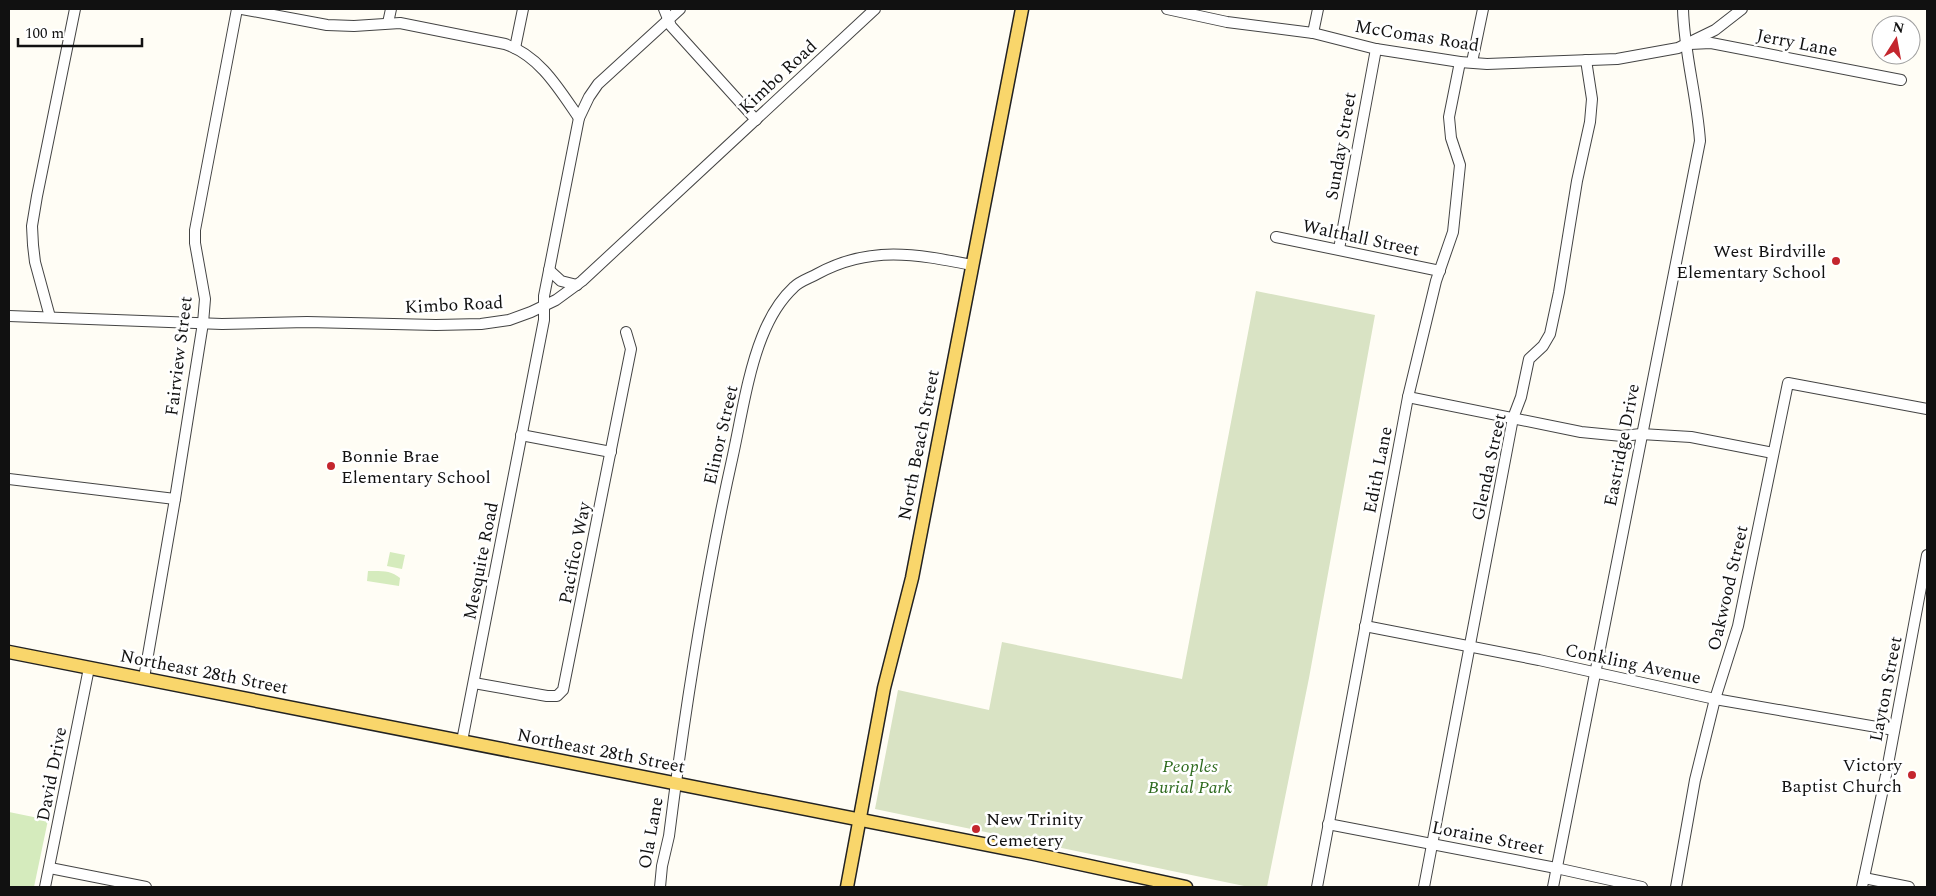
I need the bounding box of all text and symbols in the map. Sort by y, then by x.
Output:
street label: McComas Road [1353,13,1481,59]
scale bar [18,15,141,47]
north arrow [1871,15,1921,65]
text: N [1891,16,1906,39]
text: 100 m [25,22,64,45]
street label: Jerry Lane [1754,22,1840,64]
street label: Kimbo Road [733,33,823,121]
street label: Sunday Street [1318,90,1364,202]
street label: Walthall Street [1300,212,1422,264]
place label: West Birdville Elementary School [1676,238,1826,286]
marker: West Birdville Elementary School [1830,255,1842,267]
street label: Kimbo Road [404,289,504,321]
street label: Fairview Street [158,295,200,417]
street label: North Beach Street [891,367,947,523]
street label: Eastridge Drive [1597,381,1647,509]
street label: Elinor Street [696,382,746,488]
street label: Glenda Street [1464,411,1514,523]
street label: Edith Lane [1356,424,1400,516]
place label: Bonnie Brae Elementary School [341,443,491,491]
marker: Bonnie Brae Elementary School [325,460,337,472]
street label: Pacifico Way [552,498,598,606]
street label: Mesquite Road [456,500,506,622]
street label: Oakwood Street [1700,522,1756,654]
street label: Layton Street [1863,634,1909,744]
street label: Conkling Avenue [1563,636,1703,692]
street label: Northeast 28th Street [118,642,290,702]
street label: Northeast 28th Street [515,721,687,781]
street label: David Drive [30,724,74,824]
place label: Victory Baptist Church [1781,752,1903,800]
park label: Peoples Burial Park [1148,753,1233,801]
marker: Victory Baptist Church [1906,769,1918,781]
street label: Ola Lane [631,795,671,871]
place label: New Trinity Cemetery [986,806,1084,854]
street label: Loraine Street [1430,814,1546,862]
marker: New Trinity Cemetery [970,823,982,835]

